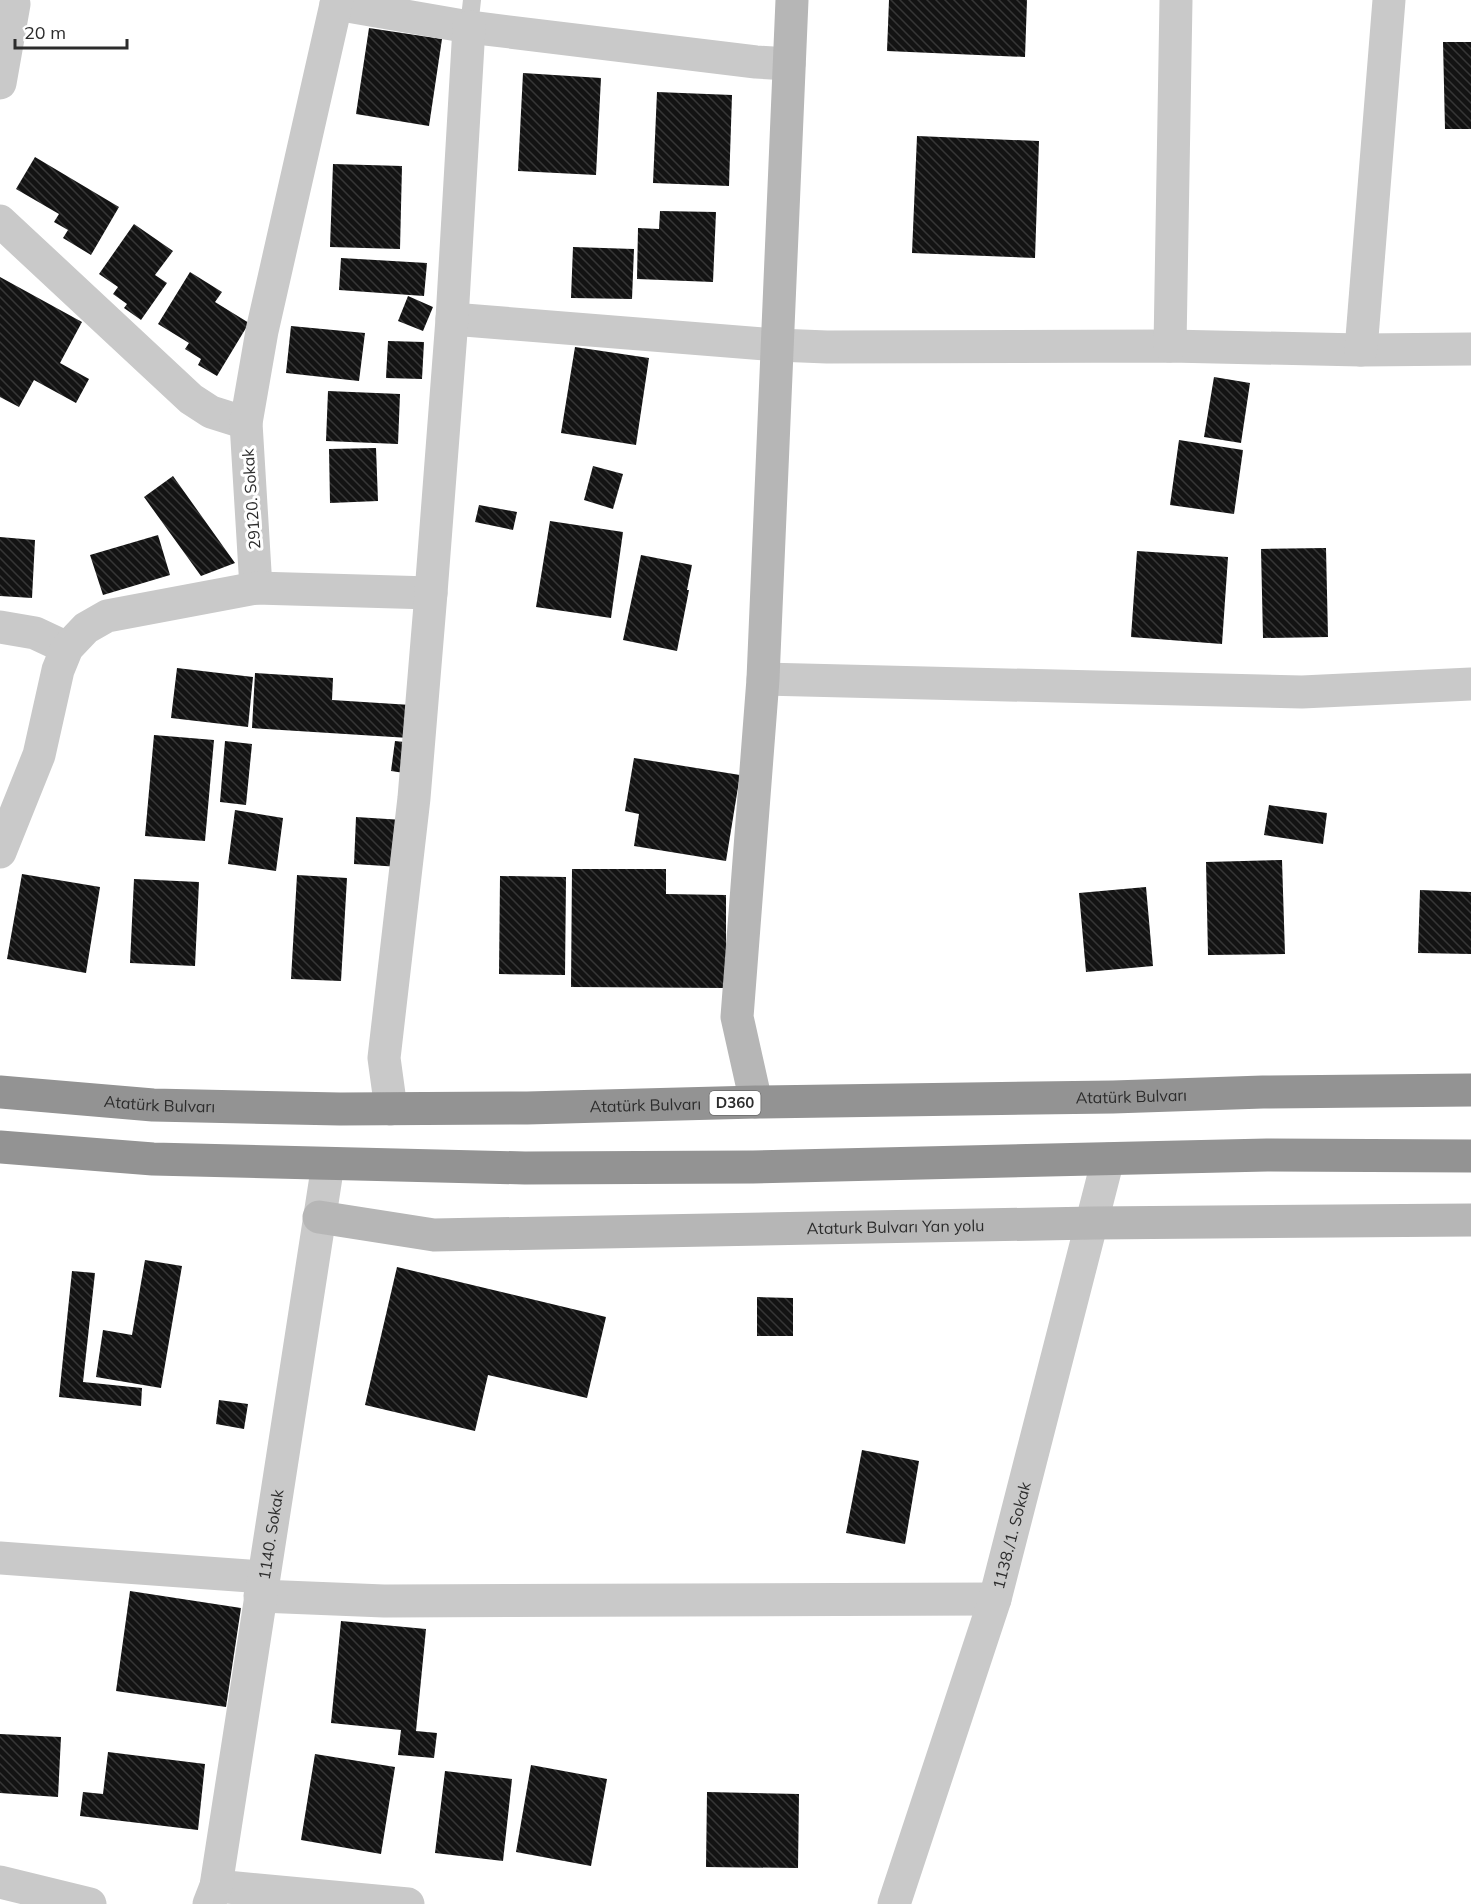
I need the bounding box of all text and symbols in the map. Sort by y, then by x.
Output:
scale bar [15,12,128,50]
text: 20 m [24,21,66,44]
street label: 29120. Sokak [237,447,264,550]
street label: Atatürk Bulvarı [1075,1085,1187,1108]
street label: Atatürk Bulvarı [103,1091,215,1116]
road number: D360 [710,1091,760,1115]
street label: Atatürk Bulvarı [589,1093,701,1116]
street label: Ataturk Bulvarı Yan yolu [806,1215,985,1238]
street label: 1138./1. Sokak [988,1479,1035,1591]
street label: 1140. Sokak [254,1487,288,1581]

